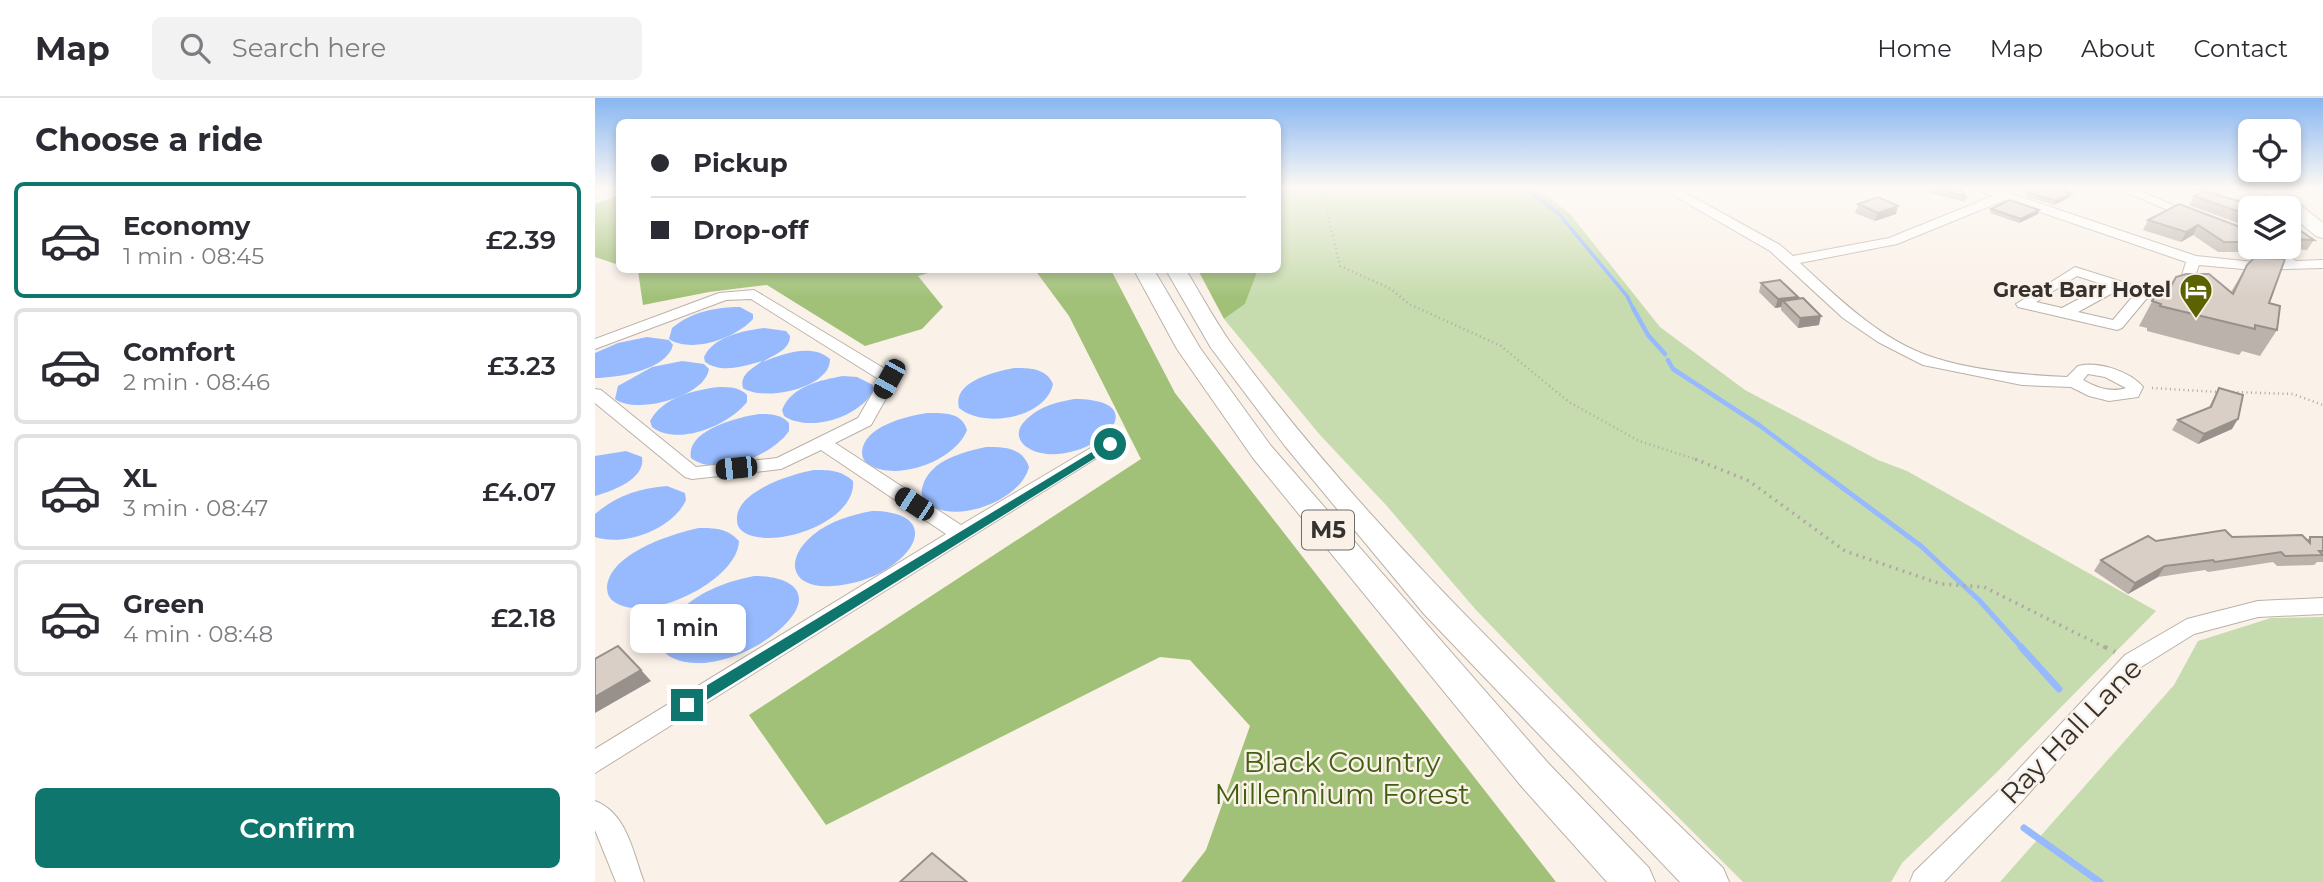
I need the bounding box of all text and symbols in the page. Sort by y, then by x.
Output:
search box [152,17,642,80]
text: Map [35,28,110,68]
icon: search [176,29,214,67]
text: Search here [232,32,386,64]
text: Home [1877,34,1952,63]
text: Map [1990,34,2043,63]
text: About [2081,34,2155,63]
text: Contact [2193,34,2288,63]
map controls [2238,119,2301,259]
button: locate [2238,119,2301,182]
text: Choose a ride [35,120,263,159]
text: Pickup [693,147,788,179]
button: layers [2238,196,2301,259]
icon: car [39,209,102,272]
text: Economy [123,210,250,242]
text: Drop-off [693,214,808,246]
text: £2.39 [486,224,556,256]
text: 1 min · 08:45 [123,242,264,270]
hotel icon: Great Barr Hotel [2177,271,2215,320]
place label: Great Barr Hotel [1993,277,2171,302]
icon: car [39,335,102,398]
text: Comfort [123,336,235,368]
text: £3.23 [487,350,556,382]
car [870,356,909,402]
text: 2 min · 08:46 [123,368,270,396]
route start [1094,428,1126,460]
car [715,455,758,481]
icon: car [39,461,102,524]
text: XL [123,462,157,494]
text: £4.07 [482,476,556,508]
car [891,484,938,524]
text: 3 min · 08:47 [123,494,268,522]
road number: M5 [1302,510,1354,550]
icon: car [39,587,102,650]
text: Green [123,588,205,620]
text: £2.18 [491,602,556,634]
callout: 1 min [629,603,745,652]
text: 1 min [657,614,719,642]
text: 4 min · 08:48 [123,620,273,648]
street label: Ray Hall Lane [1993,651,2149,811]
route end [671,689,703,721]
park label: Black Country Millennium Forest [1214,745,1470,811]
button: Confirm [35,788,560,868]

